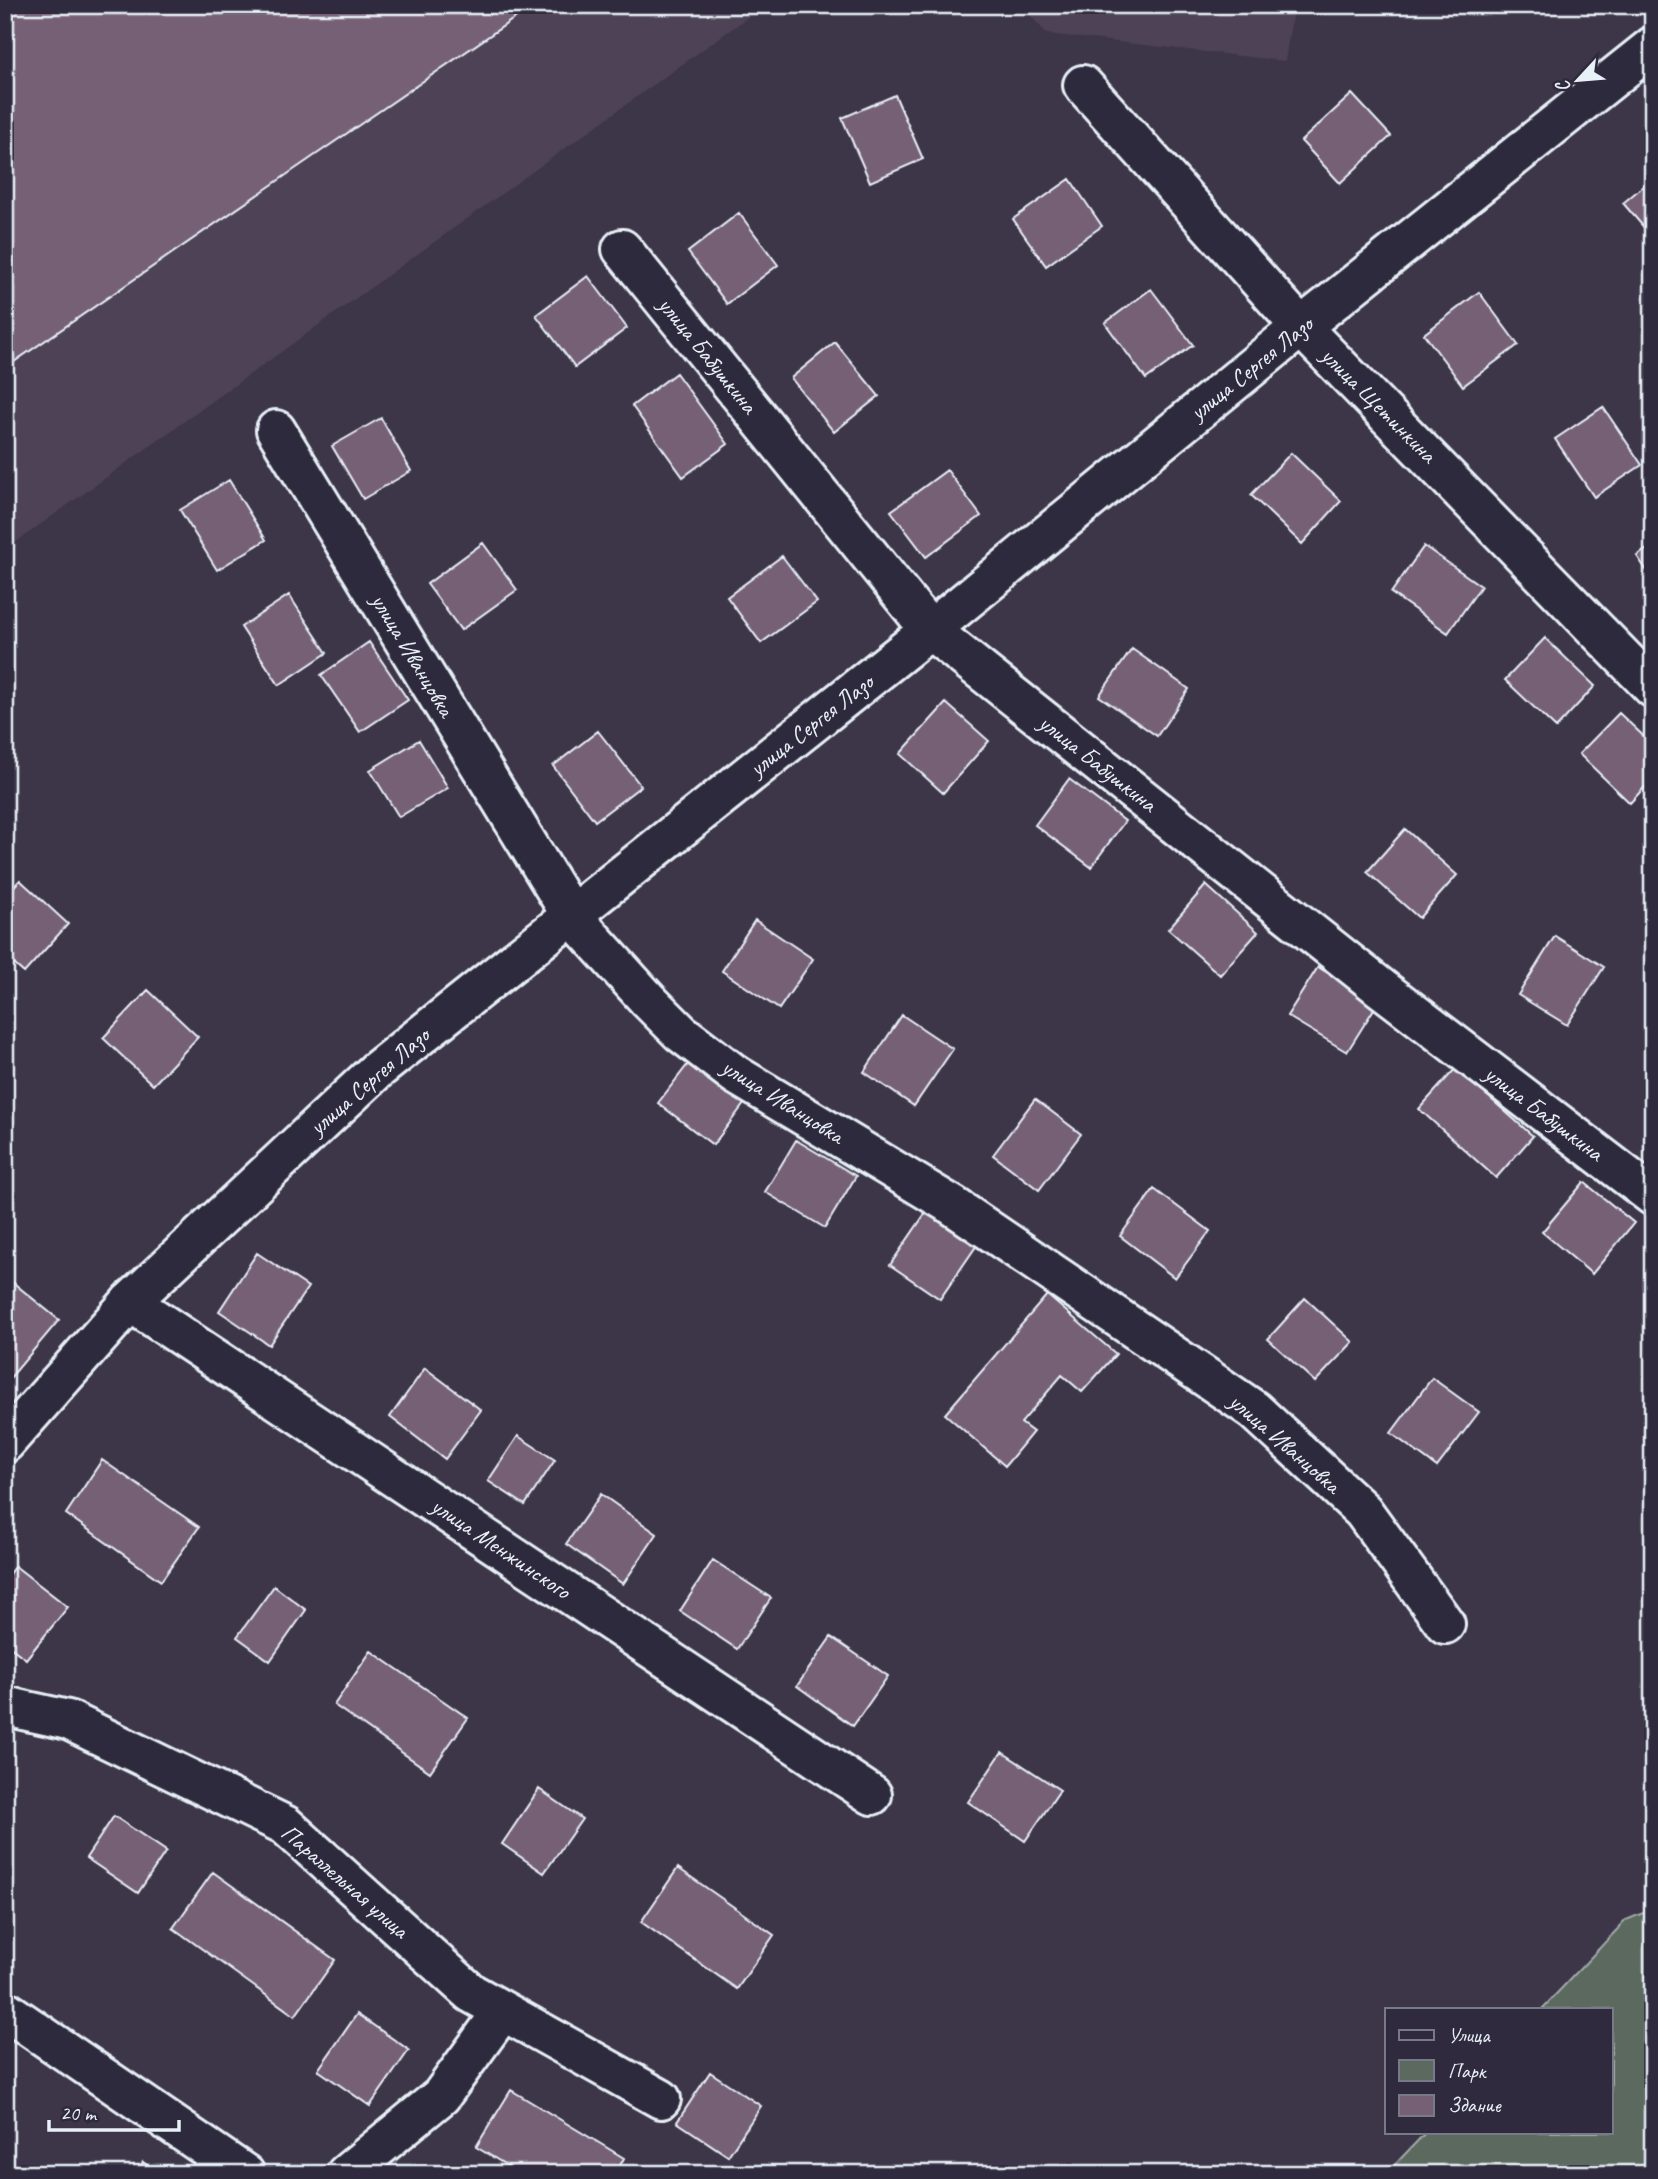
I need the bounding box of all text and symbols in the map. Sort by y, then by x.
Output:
north arrow [1542,46,1612,116]
text: С [1550,75,1576,96]
street label: улица Бабушкина [651,289,765,421]
street label: улица Сергея Лазо [1182,308,1321,428]
street label: улица Щетинкина [1313,339,1444,470]
street label: улица Иванцовка [363,586,463,724]
street label: улица Сергея Лазо [741,666,881,784]
street label: улица Бабушкина [1031,706,1164,819]
street label: улица Сергея Лазо [301,1019,437,1143]
street label: улица Иванцовка [715,1051,851,1152]
street label: улица Бабушкина [1477,1057,1611,1169]
street label: улица Иванцовка [1221,1385,1349,1501]
street label: улица Менжинского [424,1489,578,1606]
street label: Параллельная улица [275,1817,416,1945]
legend [1385,2008,1612,2134]
text: Улица [1448,2022,1491,2048]
text: Парк [1448,2058,1488,2084]
scale bar [49,2088,178,2132]
text: Здание [1448,2092,1502,2118]
text: 20 m [60,2100,98,2126]

